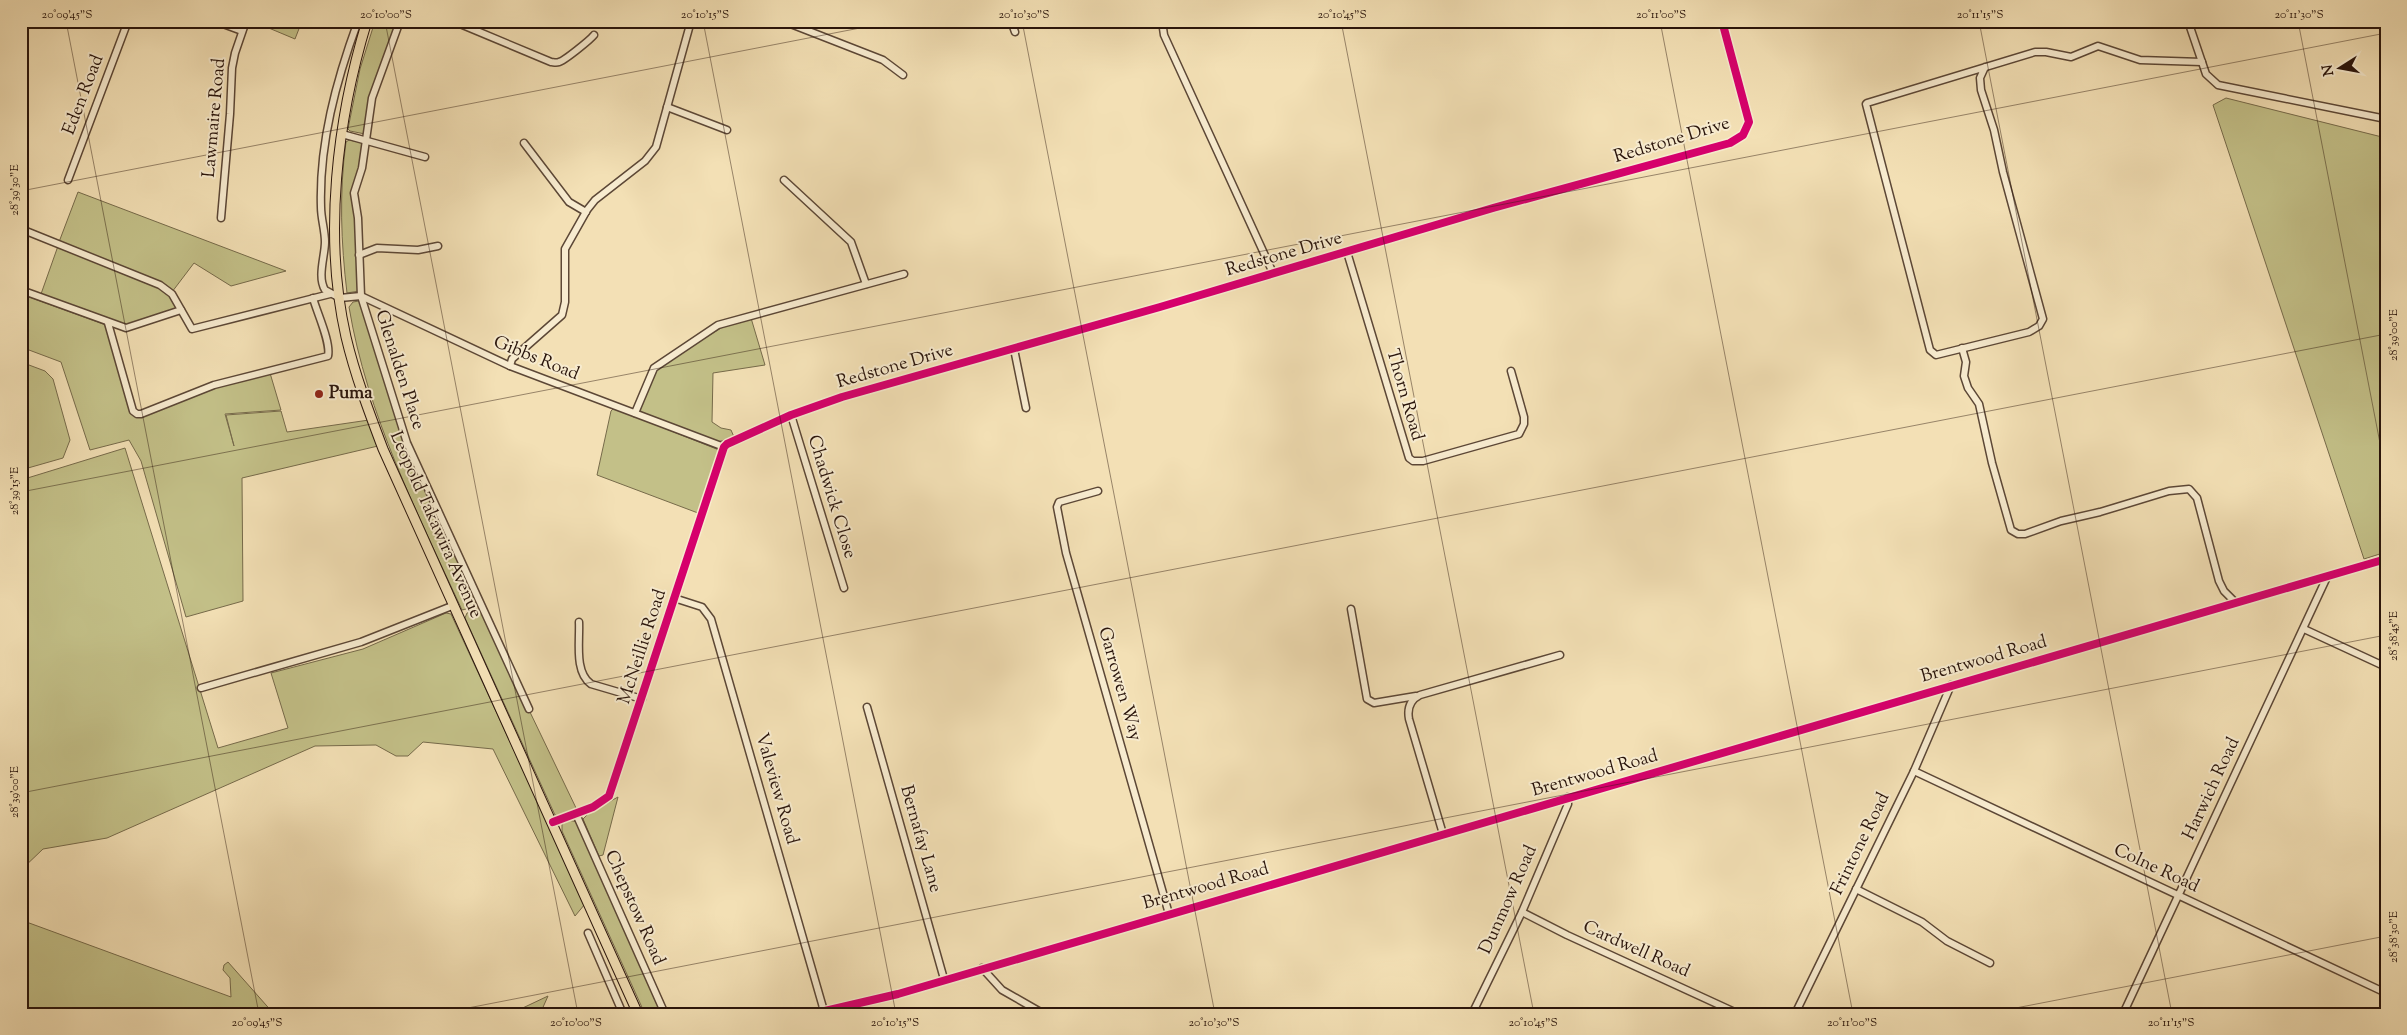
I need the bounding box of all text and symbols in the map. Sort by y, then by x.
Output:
text: 20°09'45"S [42,6,92,24]
text: 20°10'00"S [360,6,412,24]
text: 20°10'15"S [681,6,729,24]
text: 20°10'30"S [998,6,1050,24]
text: 20°10'45"S [1317,6,1367,24]
text: 20°11'00"S [1636,6,1686,24]
text: 20°11'15"S [1957,6,2003,24]
text: 20°11'30"S [2274,6,2324,24]
north arrow [2314,42,2364,92]
street label: Eden Road [57,51,111,139]
street label: Lawmaire Road [197,57,233,179]
text: N [2318,63,2340,77]
street label: Redstone Drive [1611,111,1733,171]
text: 28°39'30"E [6,164,24,216]
street label: Redstone Drive [1223,226,1345,284]
street label: Glenalden Place [367,307,431,433]
text: 28°39'00"E [2385,308,2403,361]
street label: Gibbs Road [489,330,583,388]
street label: Redstone Drive [834,338,956,396]
street label: Thorn Road [1378,346,1430,444]
place label: Puma [329,381,373,407]
marker: Puma [313,388,325,400]
street label: Leopold Takawira Avenue [382,427,488,623]
street label: Chadwick Close [800,432,862,562]
text: 28°39'15"E [6,466,24,515]
street label: McNeillie Road [612,586,674,708]
text: 28°38'45"E [2385,610,2403,661]
street label: Garrowen Way [1090,624,1148,744]
street label: Brentwood Road [1918,630,2050,690]
street label: Valeview Road [748,730,804,848]
street label: Harwich Road [2177,733,2247,845]
street label: Brentwood Road [1529,744,1661,804]
text: 28°39'00"E [6,765,24,818]
street label: Bernafay Lane [892,782,948,896]
street label: Frintone Road [1825,788,1897,900]
street label: Colne Road [2109,838,2203,900]
street label: Dunmow Road [1473,841,1545,959]
street label: Chepstow Road [597,846,671,970]
street label: Brentwood Road [1140,857,1272,917]
text: 28°38'30"E [2385,910,2403,963]
street label: Cardwell Road [1578,915,1694,985]
text: 20°09'45"S [232,1014,282,1032]
text: 20°10'00"S [550,1014,602,1032]
text: 20°10'15"S [871,1014,919,1032]
text: 20°10'30"S [1188,1014,1240,1032]
text: 20°10'45"S [1508,1014,1558,1032]
text: 20°11'00"S [1827,1014,1877,1032]
text: 20°11'15"S [2148,1014,2194,1032]

